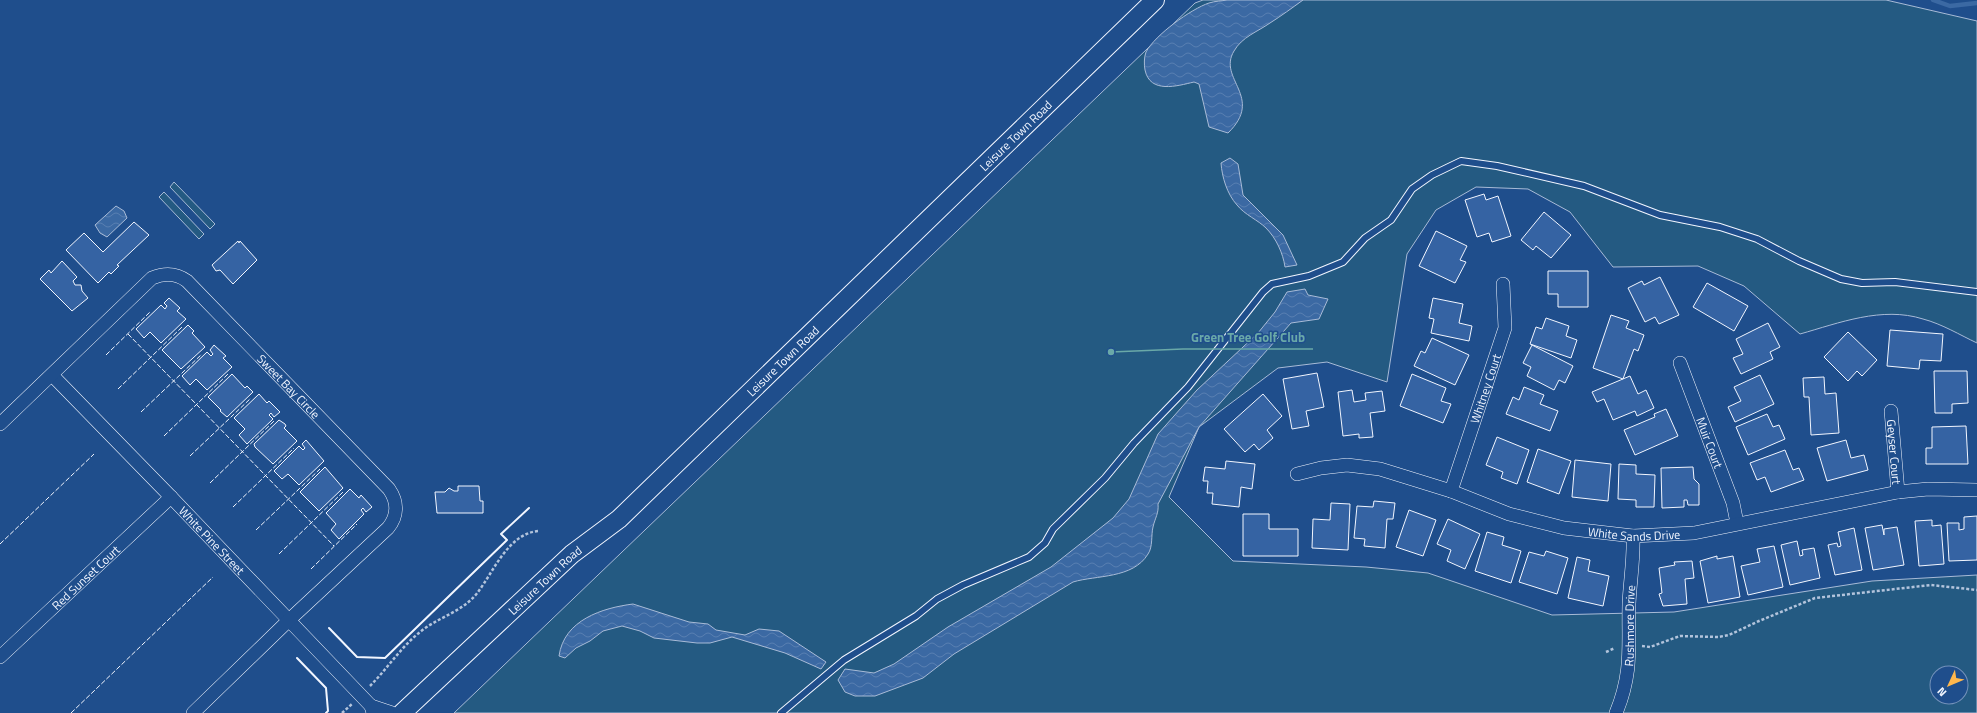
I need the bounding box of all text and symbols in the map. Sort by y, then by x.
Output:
street label: Leisure Town Road [975,95,1056,175]
street label: Leisure Town Road [742,321,823,400]
callout: Green Tree Golf Club [1183,324,1313,349]
text: Green Tree Golf Club [1191,327,1305,347]
street label: Sweet Bay Circle [253,349,325,423]
street label: Whitney Court [1465,350,1506,426]
street label: Muir Court [1692,414,1729,472]
street label: Geyser Court [1882,419,1907,486]
street label: White Pine Street [175,501,250,579]
street label: White Sands Drive [1587,521,1681,545]
street label: Red Sunset Court [47,540,125,614]
street label: Leisure Town Road [503,541,585,619]
street label: Rushmore Drive [1618,584,1640,667]
north arrow [1929,665,1969,705]
text: N [1933,684,1950,700]

